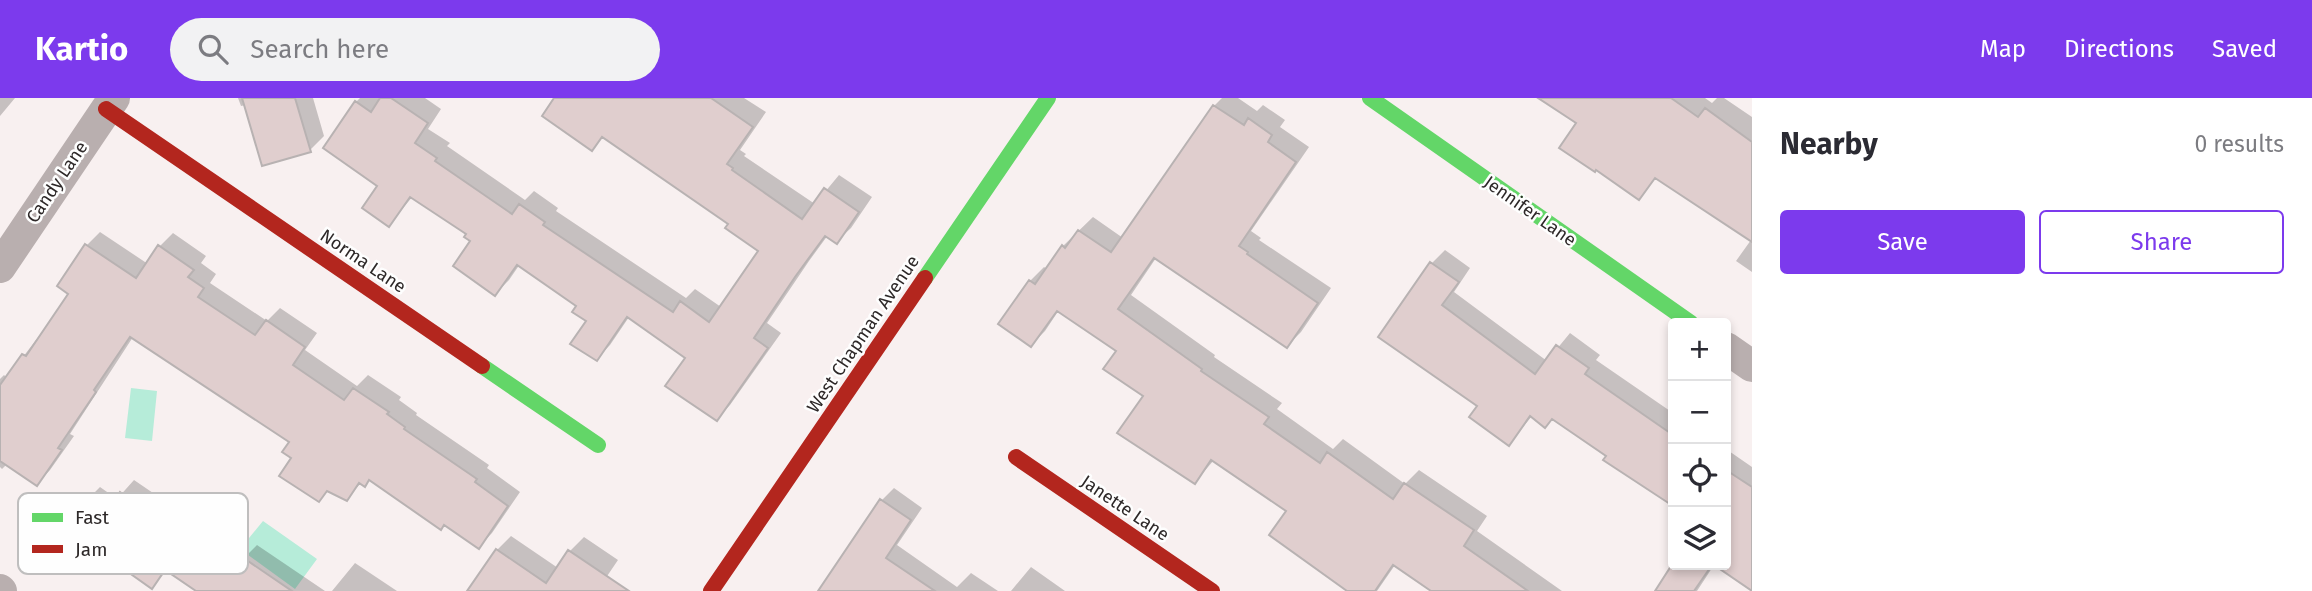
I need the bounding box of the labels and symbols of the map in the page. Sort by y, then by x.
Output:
street label: Candy Lane [22,137,92,227]
street label: Jennifer Lane [1480,171,1580,251]
street label: Norma Lane [316,224,410,298]
street label: West Chapman Avenue [802,251,924,417]
street label: Janette Lane [1077,470,1173,546]
legend [18,493,248,574]
text: Fast [75,506,109,529]
text: Jam [75,538,107,561]

